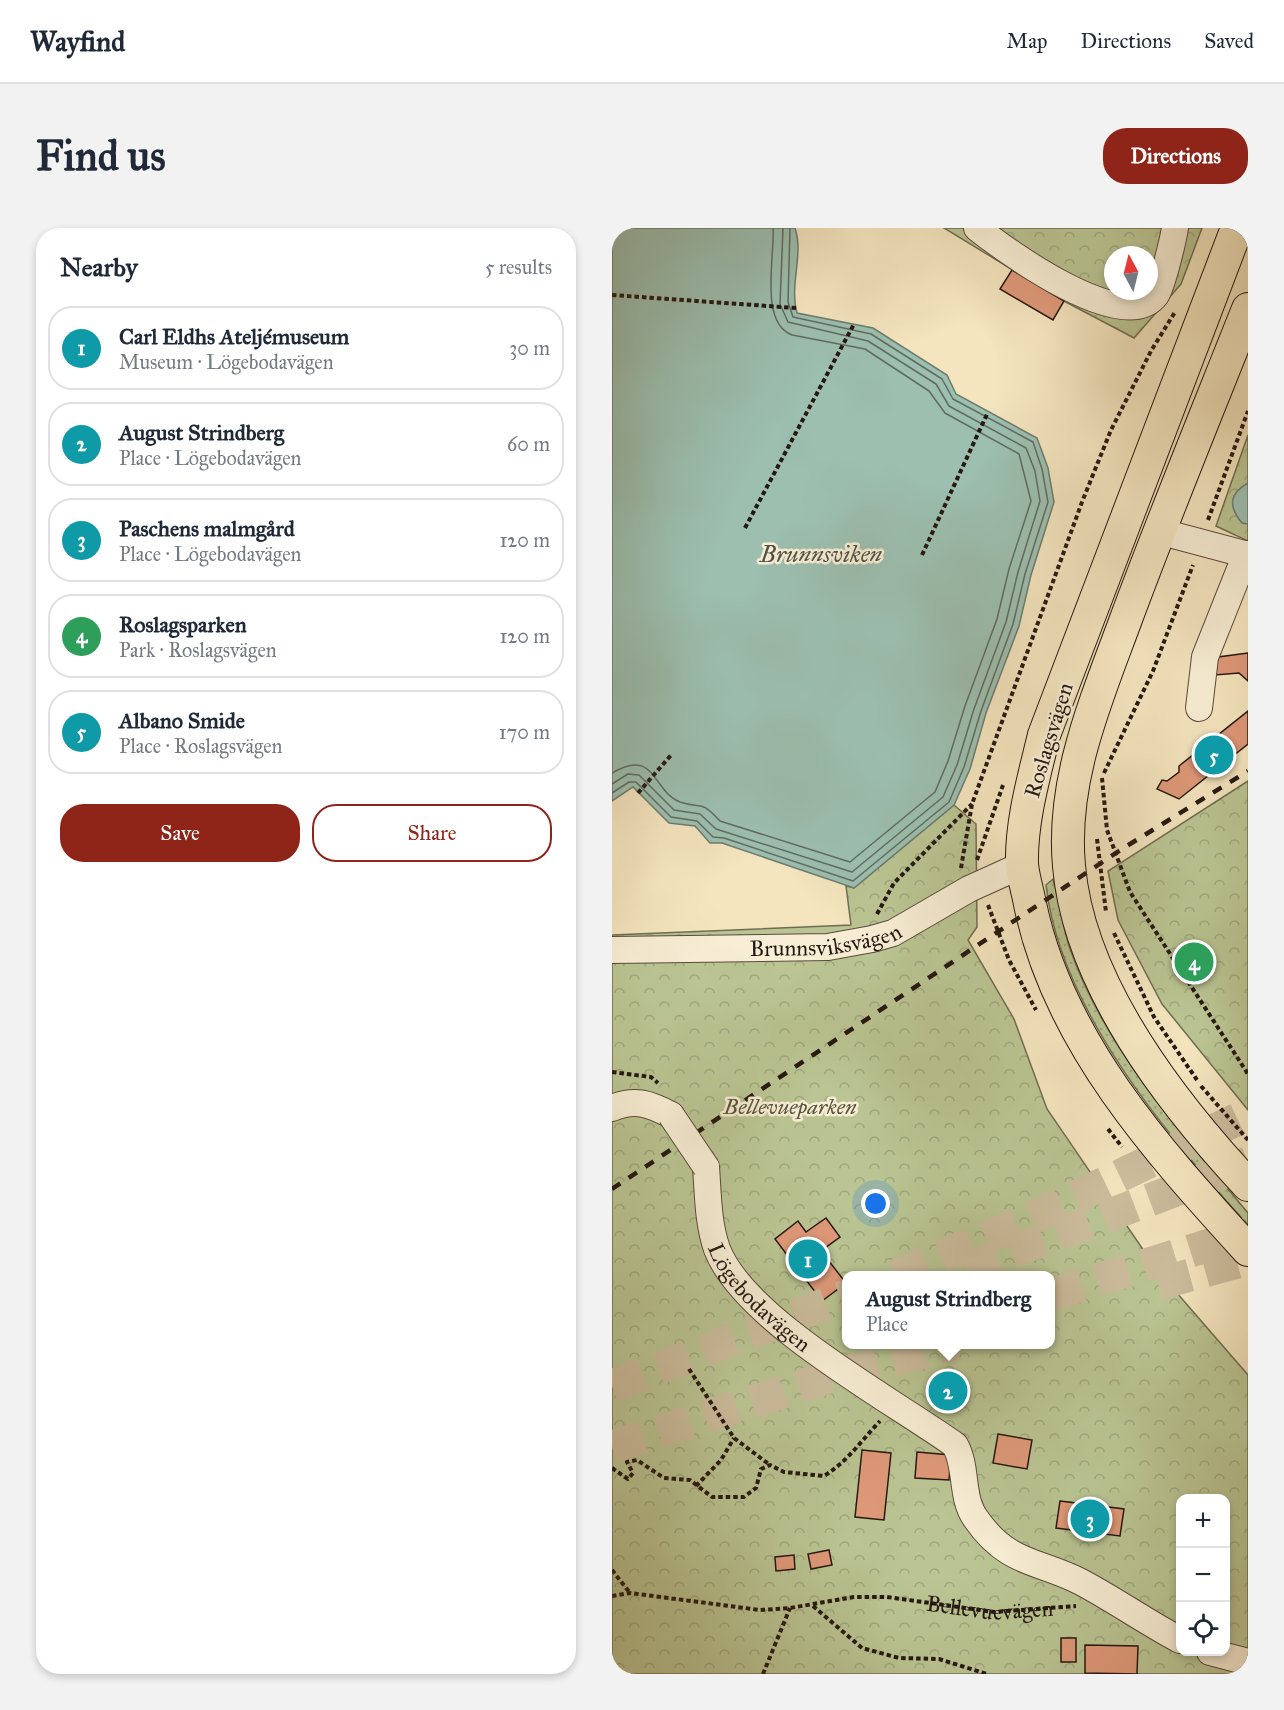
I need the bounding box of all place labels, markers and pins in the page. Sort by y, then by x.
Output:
pin: 5 [1194,732,1234,778]
pin: 4 [1174,940,1214,984]
pin: 1 [788,1236,828,1282]
pin: 2 [928,1368,968,1414]
pin: 3 [1070,1496,1110,1542]

